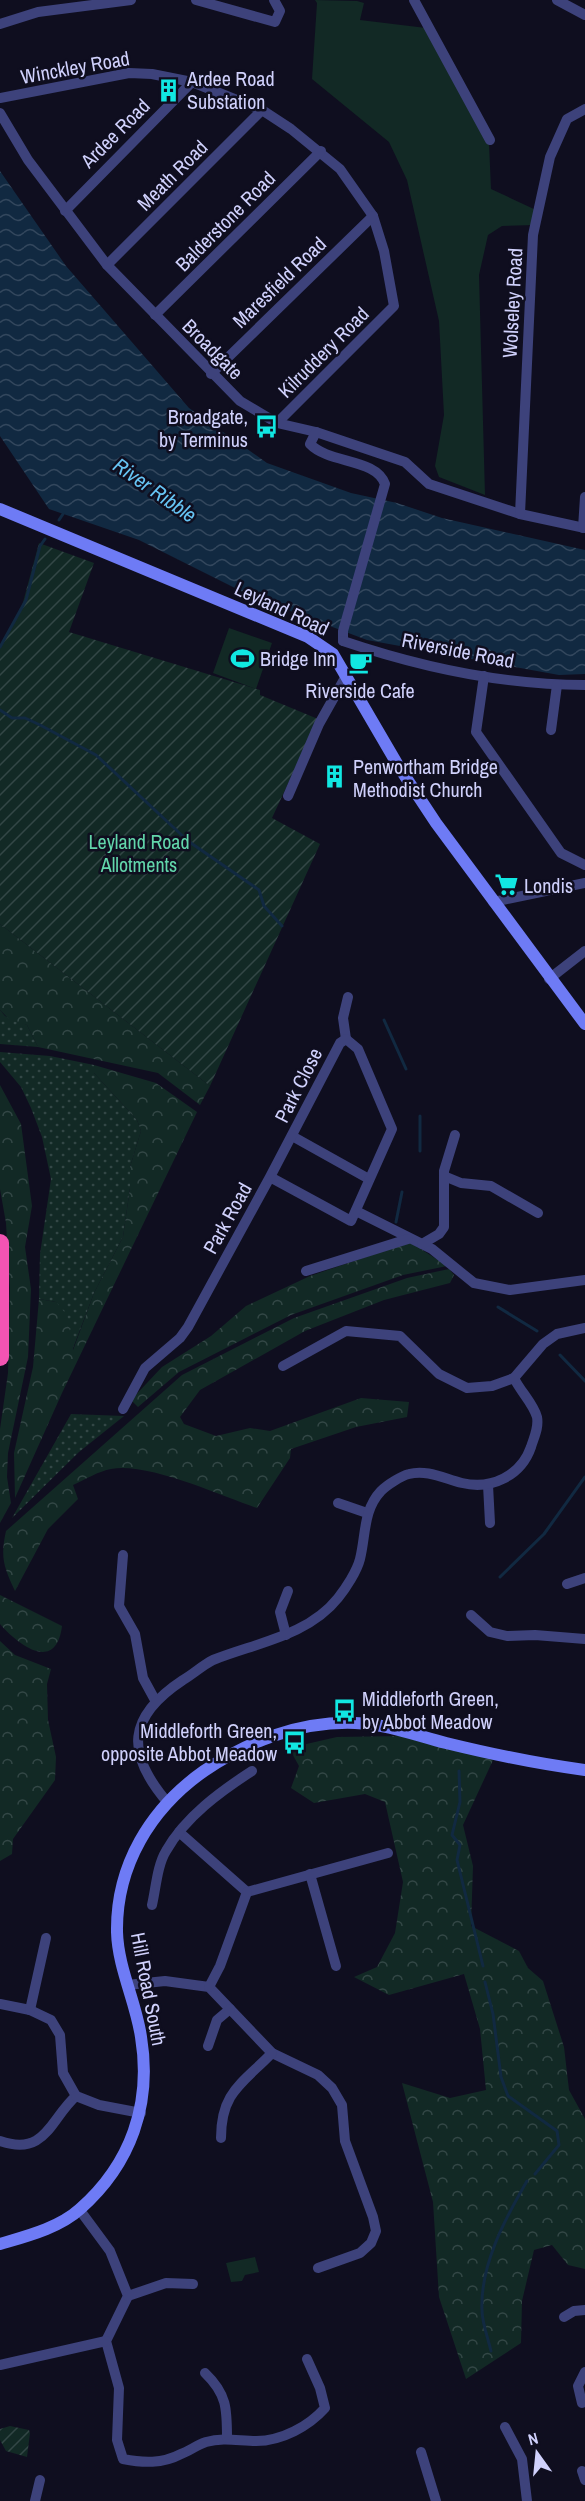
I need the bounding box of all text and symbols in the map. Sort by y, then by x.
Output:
street label: Winckley Road [18,44,132,90]
place label: Ardee Road Substation [186,65,275,115]
building icon: Ardee Road Substation [156,77,182,103]
street label: Ardee Road [74,93,155,174]
street label: Meath Road [131,134,213,216]
street label: Balderstone Road [169,165,281,277]
street label: Maresfield Road [226,230,332,334]
street label: Wolseley Road [496,247,528,359]
street label: Kilruddery Road [272,301,374,403]
street label: Broadgate [177,313,249,385]
place label: Broadgate, by Terminus [159,403,248,453]
bus stop icon: Broadgate, by Terminus [253,414,279,440]
water label: River Ribble [107,451,203,529]
street label: Leyland Road [230,574,334,642]
street label: Riverside Road [399,626,517,674]
sports icon: Bridge Inn [229,645,255,671]
place label: Bridge Inn [260,645,336,672]
cafe icon: Riverside Cafe [347,649,373,675]
place label: Riverside Cafe [305,677,415,704]
place label: Penwortham Bridge Methodist Church [353,753,498,803]
building icon: Penwortham Bridge Methodist Church [322,764,348,790]
park label: Leyland Road Allotments [88,828,190,878]
supermarket icon: Londis [493,872,519,898]
place label: Londis [524,872,573,899]
street label: Park Close [268,1043,328,1127]
street label: Park Road [196,1178,258,1258]
place label: Middleforth Green, by Abbot Meadow [362,1685,499,1735]
bus stop icon: Middleforth Green, by Abbot Meadow [331,1697,357,1723]
place label: Middleforth Green, opposite Abbot Meadow [101,1717,277,1767]
bus stop icon: Middleforth Green, opposite Abbot Meadow [282,1729,308,1755]
street label: Hill Road South [125,1930,173,2048]
north arrow [507,2423,567,2483]
text: N [526,2427,541,2450]

